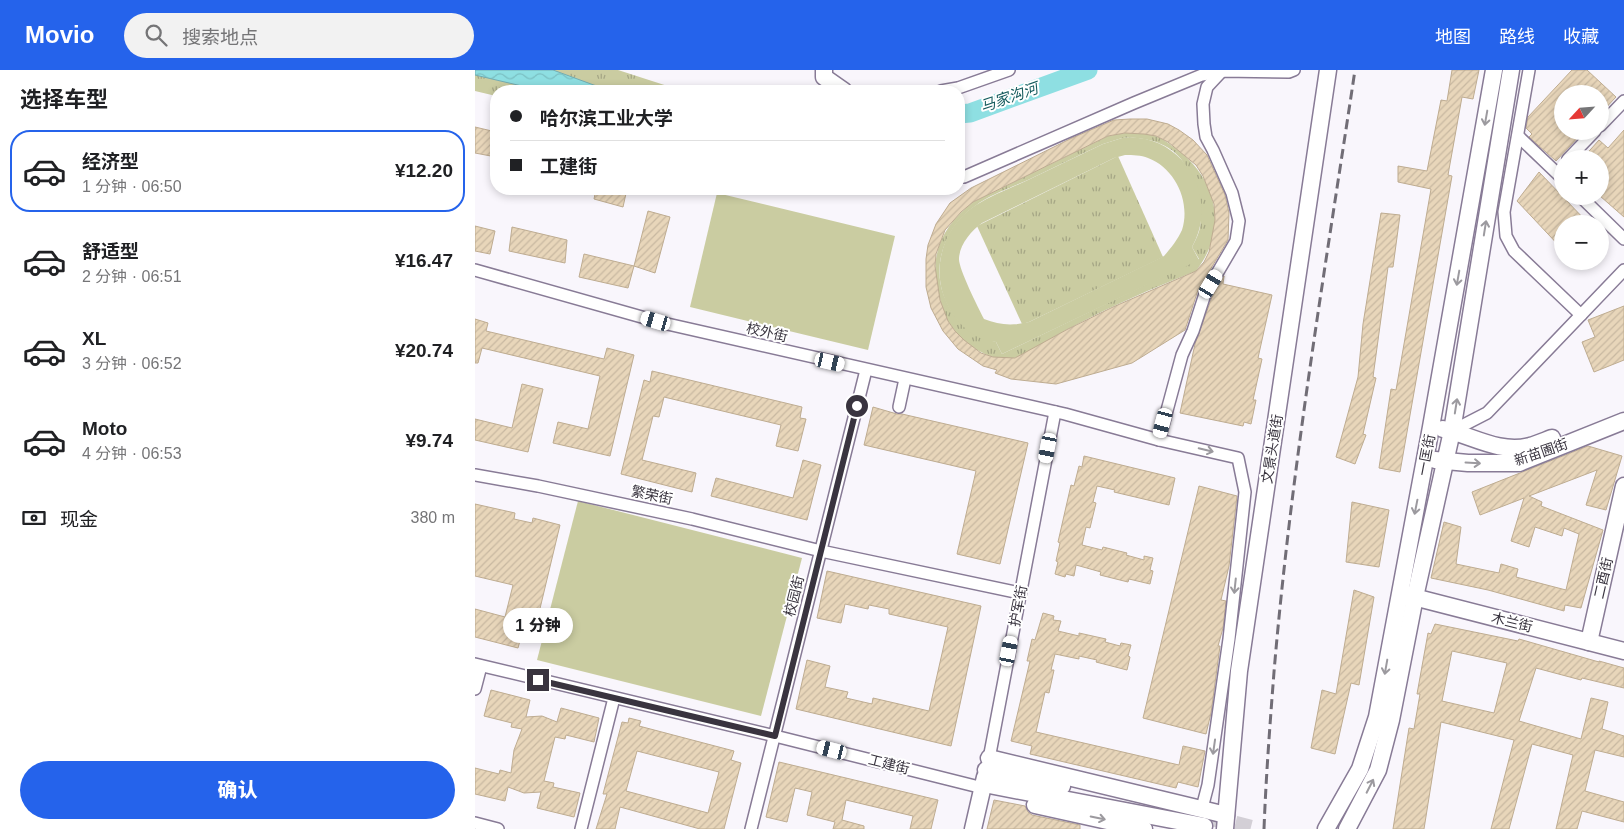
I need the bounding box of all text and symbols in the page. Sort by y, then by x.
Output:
search box [124,13,474,58]
text: Movio [25,21,94,48]
icon: search [142,21,170,49]
text: 搜索地点 [182,27,258,48]
text: 地图 [1435,27,1471,47]
text: 路线 [1499,27,1535,47]
text: 收藏 [1563,27,1599,47]
water label: 马家沟河 [978,78,1043,115]
north arrow [1554,85,1609,140]
map controls [1554,85,1609,270]
text: 选择车型 [20,87,108,112]
text: 哈尔滨工业大学 [540,108,673,129]
one-way arrow [1480,110,1490,126]
icon: car [22,149,67,194]
button: + [1554,150,1609,205]
text: 经济型 [82,151,139,172]
text: 工建街 [540,156,597,177]
text: ¥12.20 [395,160,453,181]
text: 1 分钟 · 06:50 [82,178,182,195]
button: − [1554,215,1609,270]
one-way arrow [1480,221,1490,237]
icon: car [22,239,67,284]
text: 舒适型 [82,241,139,262]
text: ¥16.47 [395,250,453,271]
car [1196,267,1225,301]
text: 2 分钟 · 06:51 [82,268,182,285]
one-way arrow [1452,270,1462,286]
car [639,310,672,332]
street label: 校外街 [745,319,789,345]
text: XL [82,328,106,349]
icon: car [22,329,67,374]
text: ¥20.74 [395,340,453,361]
car [813,351,846,373]
text: 3 分钟 · 06:52 [82,355,182,372]
route start [846,395,868,417]
one-way arrow [1451,398,1461,414]
car [1151,407,1174,439]
street label: 文景头道街 [1259,413,1285,485]
text: Moto [82,418,127,439]
icon: car [22,419,67,464]
text: ¥9.74 [405,430,453,451]
car [1037,432,1058,464]
street label: 一匡街 [1414,433,1438,477]
street label: 新苗圃街 [1512,435,1570,469]
text: 4 分钟 · 06:53 [82,445,182,462]
one-way arrow [1198,446,1214,455]
one-way arrow [1465,459,1481,468]
street label: 繁荣街 [630,483,674,507]
one-way arrow [1410,498,1420,514]
icon: cash [20,504,48,532]
text: 现金 [60,509,98,530]
text: 380 m [411,509,455,526]
street label: 二酉街 [1590,556,1616,600]
street label: 校园街 [781,574,807,618]
one-way arrow [1230,578,1240,594]
street label: 护军街 [1006,584,1030,628]
callout: 1 分钟 [503,608,573,642]
street label: 木兰街 [1490,609,1534,635]
text: 1 分钟 [515,617,561,634]
car [998,635,1019,667]
one-way arrow [1381,658,1391,674]
route end [527,669,549,691]
car [815,739,848,761]
one-way arrow [1208,739,1218,755]
street label: 工建街 [867,751,911,777]
button: 确认 [20,761,455,819]
one-way arrow [1366,779,1375,794]
one-way arrow [1089,814,1105,823]

